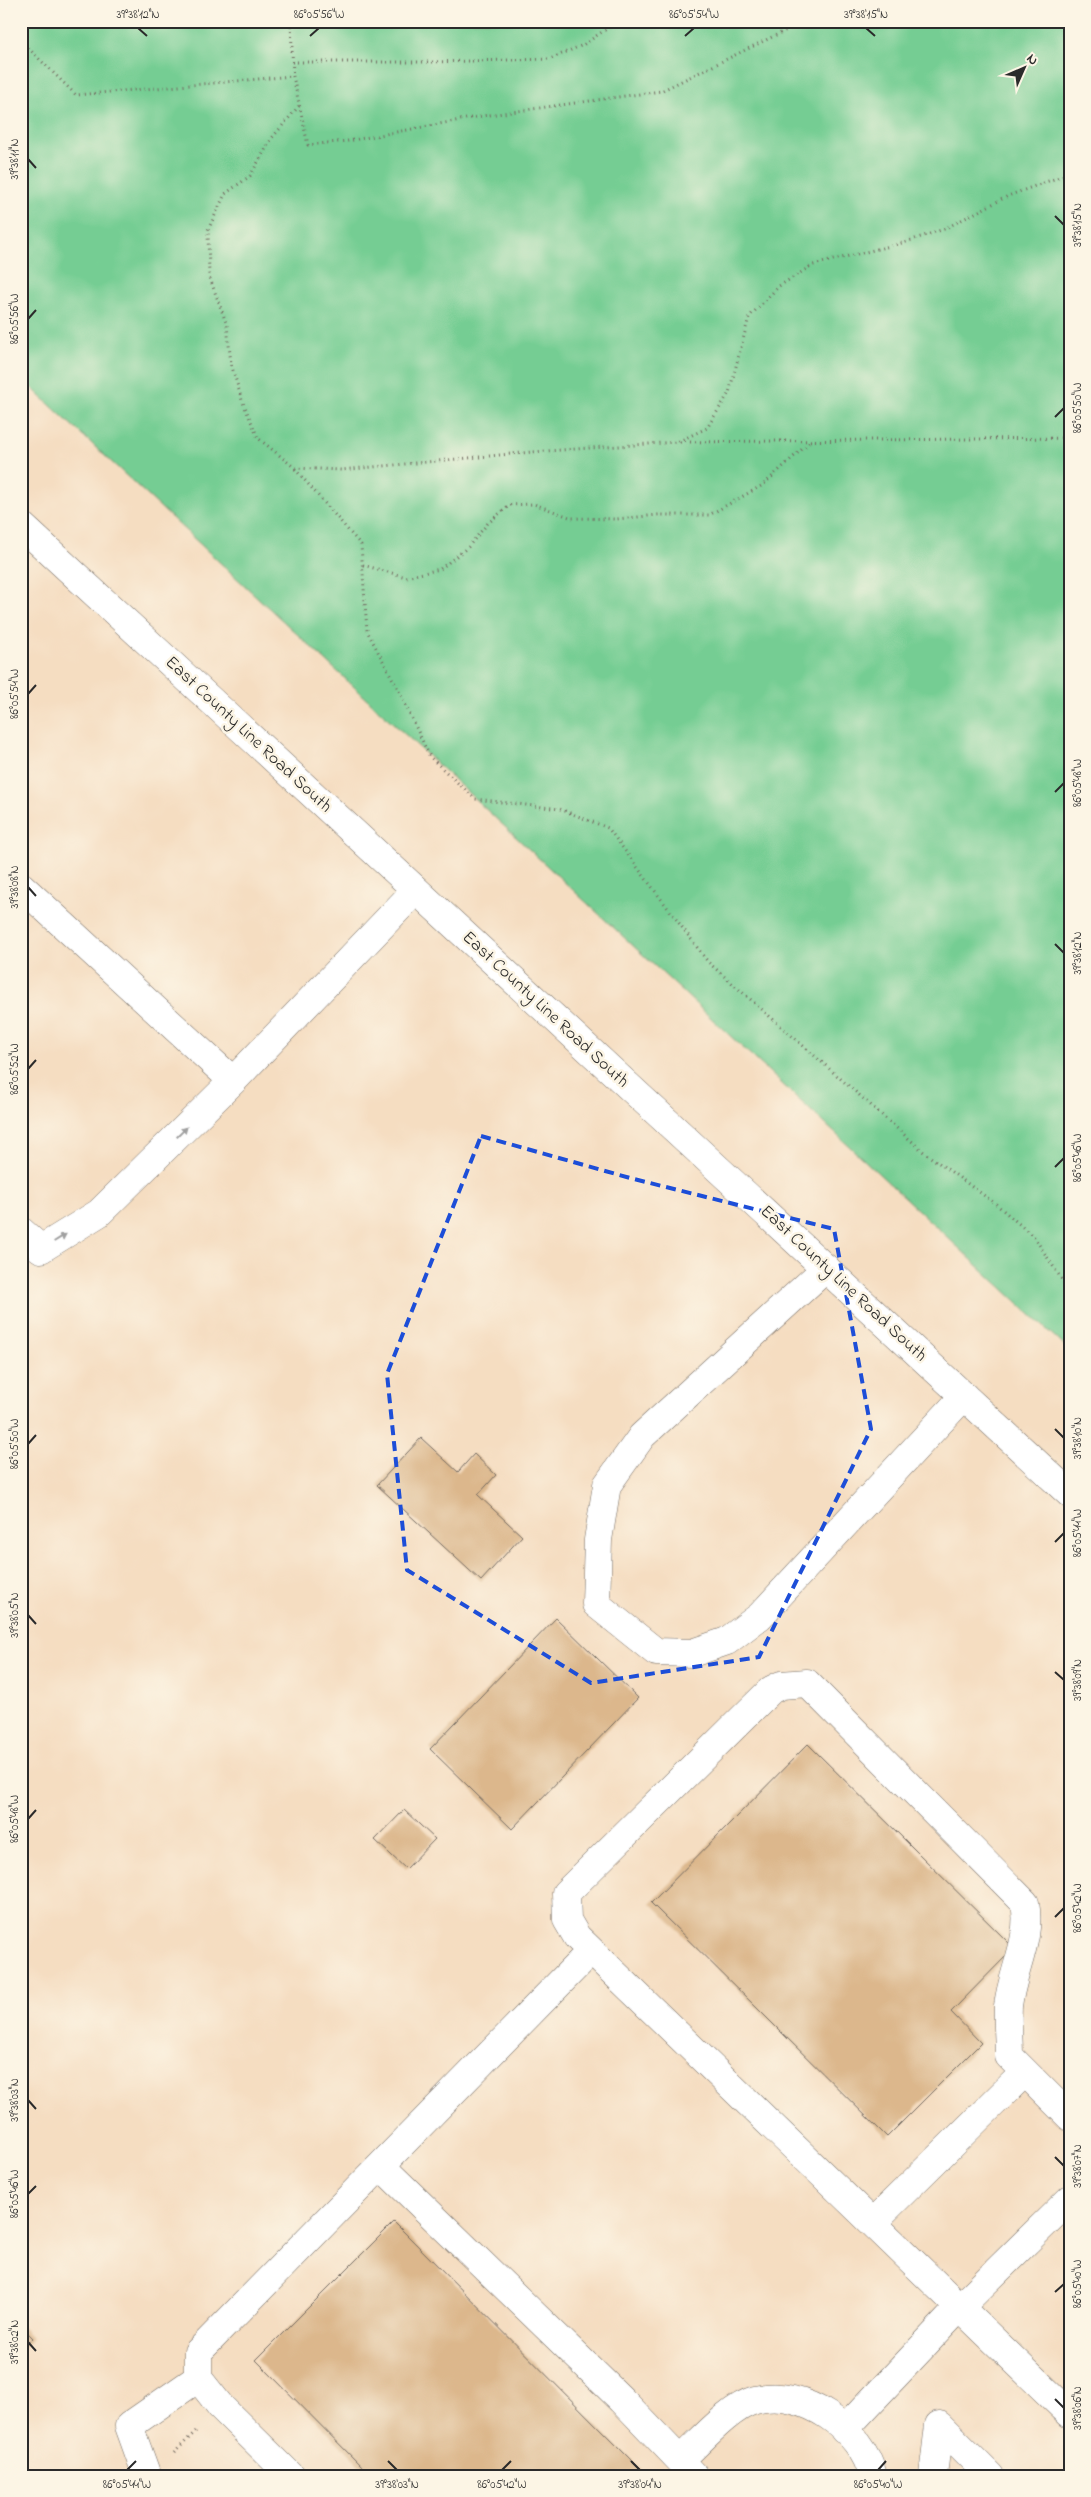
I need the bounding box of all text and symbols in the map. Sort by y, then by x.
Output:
text: 39°38'12"N [116,6,160,24]
text: 86°05'56"W [294,6,344,24]
text: 86°05'54"W [669,6,719,24]
text: 39°38'15"N [844,6,888,24]
north arrow [998,42,1048,92]
text: N [1021,49,1043,71]
text: 39°38'11"N [6,138,24,180]
text: 39°38'15"N [1069,203,1087,247]
text: 86°05'56"W [6,294,24,344]
text: 86°05'50"W [1069,383,1087,433]
street label: East County Line Road South [159,650,337,820]
text: 86°05'54"W [6,669,24,719]
text: 86°05'48"W [1069,759,1087,807]
text: 39°38'08"N [6,865,24,909]
street label: East County Line Road South [456,925,634,1095]
text: 39°38'12"N [1069,931,1087,975]
text: 86°05'52"W [6,1043,24,1095]
one-way arrow [175,1126,187,1138]
text: 86°05'46"W [1069,1134,1087,1182]
street label: East County Line Road South [754,1199,932,1369]
one-way arrow [53,1233,66,1242]
text: 39°38'10"N [1069,1417,1087,1459]
text: 86°05'50"W [6,1419,24,1469]
text: 86°05'44"W [1069,1509,1087,1557]
text: 39°38'05"N [6,1592,24,1638]
text: 39°38'09"N [1069,1659,1087,1701]
text: 86°05'48"W [6,1795,24,1843]
text: 86°05'42"W [1069,1883,1087,1933]
text: 39°38'03"N [6,2078,24,2122]
text: 39°38'07"N [1069,2144,1087,2188]
text: 86°05'46"W [6,2170,24,2218]
text: 86°05'40"W [1069,2260,1087,2308]
text: 39°38'02"N [6,2320,24,2364]
text: 39°38'06"N [1069,2386,1087,2430]
text: 86°05'44"W [103,2476,151,2494]
text: 39°38'03"N [375,2476,419,2494]
text: 86°05'42"W [477,2476,527,2494]
text: 39°38'04"N [618,2476,662,2494]
text: 86°05'40"W [854,2476,902,2494]

